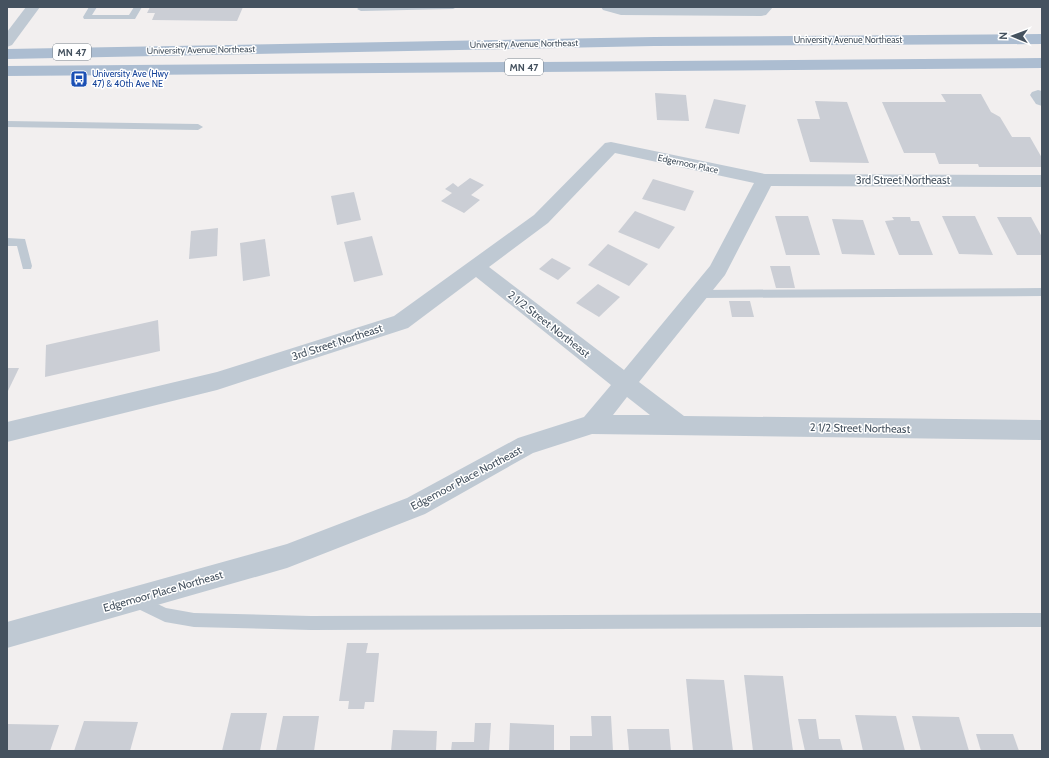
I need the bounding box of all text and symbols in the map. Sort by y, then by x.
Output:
north arrow [993,16,1033,56]
text: N [996,32,1010,40]
street label: University Avenue Northeast [794,34,902,45]
street label: University Avenue Northeast [470,37,578,50]
street label: University Avenue Northeast [147,43,255,56]
road number: MN 47 [53,44,91,60]
road number: MN 47 [505,59,543,75]
place label: University Ave (Hwy 47) & 40th Ave NE [92,68,169,89]
bus stop icon: University Ave (Hwy 47) & 40th Ave NE [69,69,89,89]
street label: Edgemoor Place [657,152,720,175]
street label: 3rd Street Northeast [856,173,951,187]
street label: 2 1/2 Street Northeast [505,288,593,361]
street label: 3rd Street Northeast [290,321,384,363]
street label: 2 1/2 Street Northeast [810,420,911,436]
street label: Edgemoor Place Northeast [408,443,524,513]
street label: Edgemoor Place Northeast [102,567,225,615]

